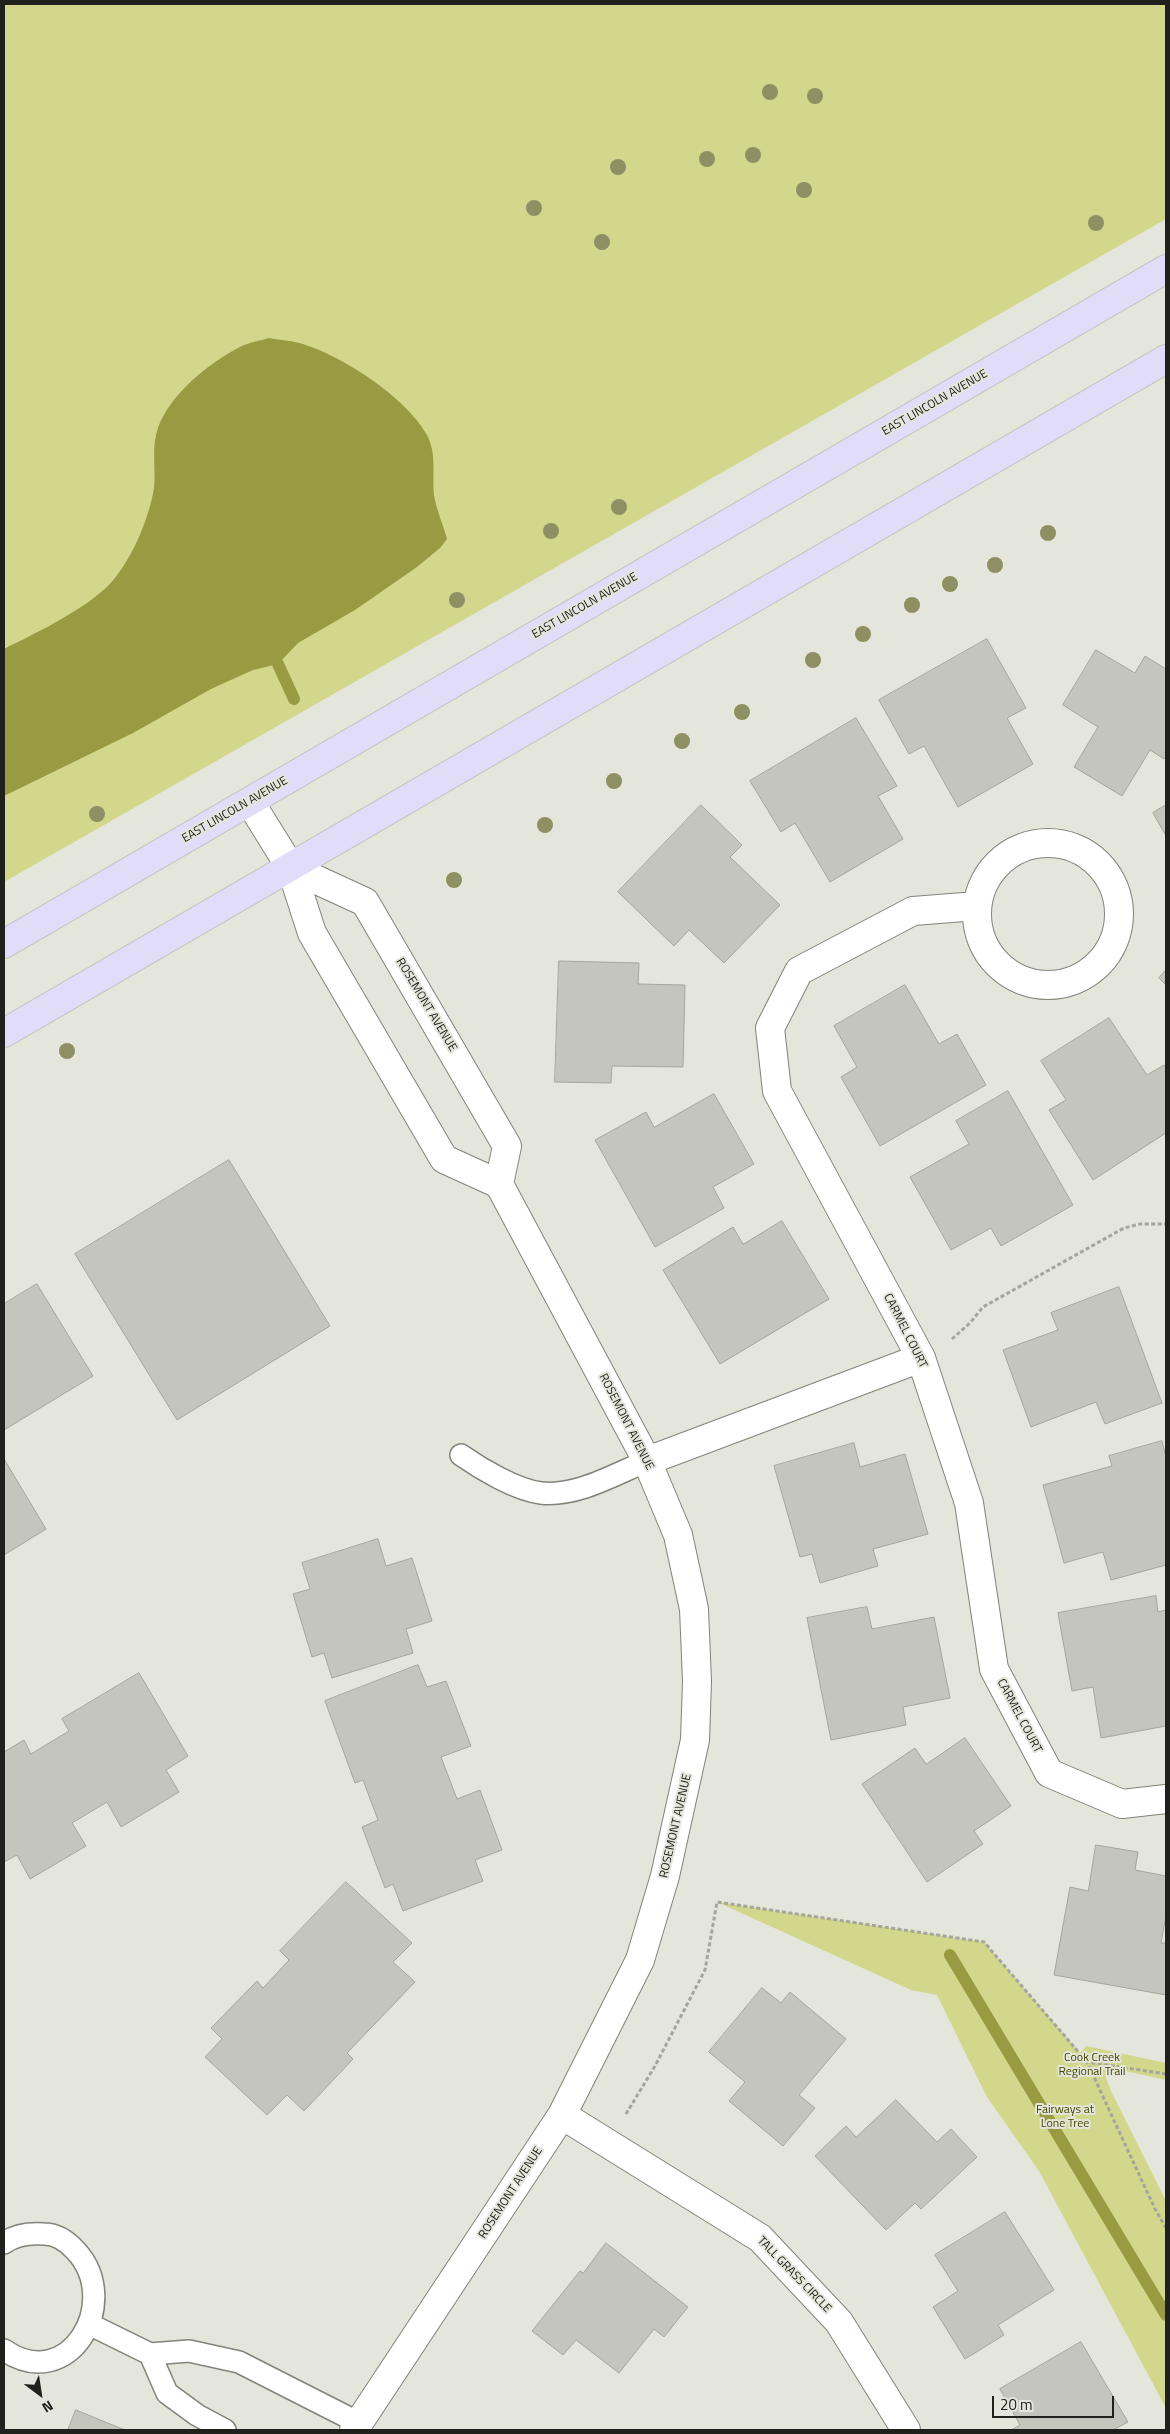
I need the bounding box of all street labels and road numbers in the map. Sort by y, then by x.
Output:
street label: EAST LINCOLN AVENUE [880,367,990,439]
street label: EAST LINCOLN AVENUE [530,570,640,642]
street label: EAST LINCOLN AVENUE [180,774,290,846]
street label: ROSEMONT AVENUE [392,956,460,1054]
street label: CARMEL COURT [880,1291,930,1371]
street label: ROSEMONT AVENUE [595,1371,657,1473]
street label: CARMEL COURT [993,1677,1045,1755]
street label: ROSEMONT AVENUE [657,1773,695,1879]
street label: ROSEMONT AVENUE [476,2144,546,2242]
street label: TALL GRASS CIRCLE [754,2234,834,2316]

